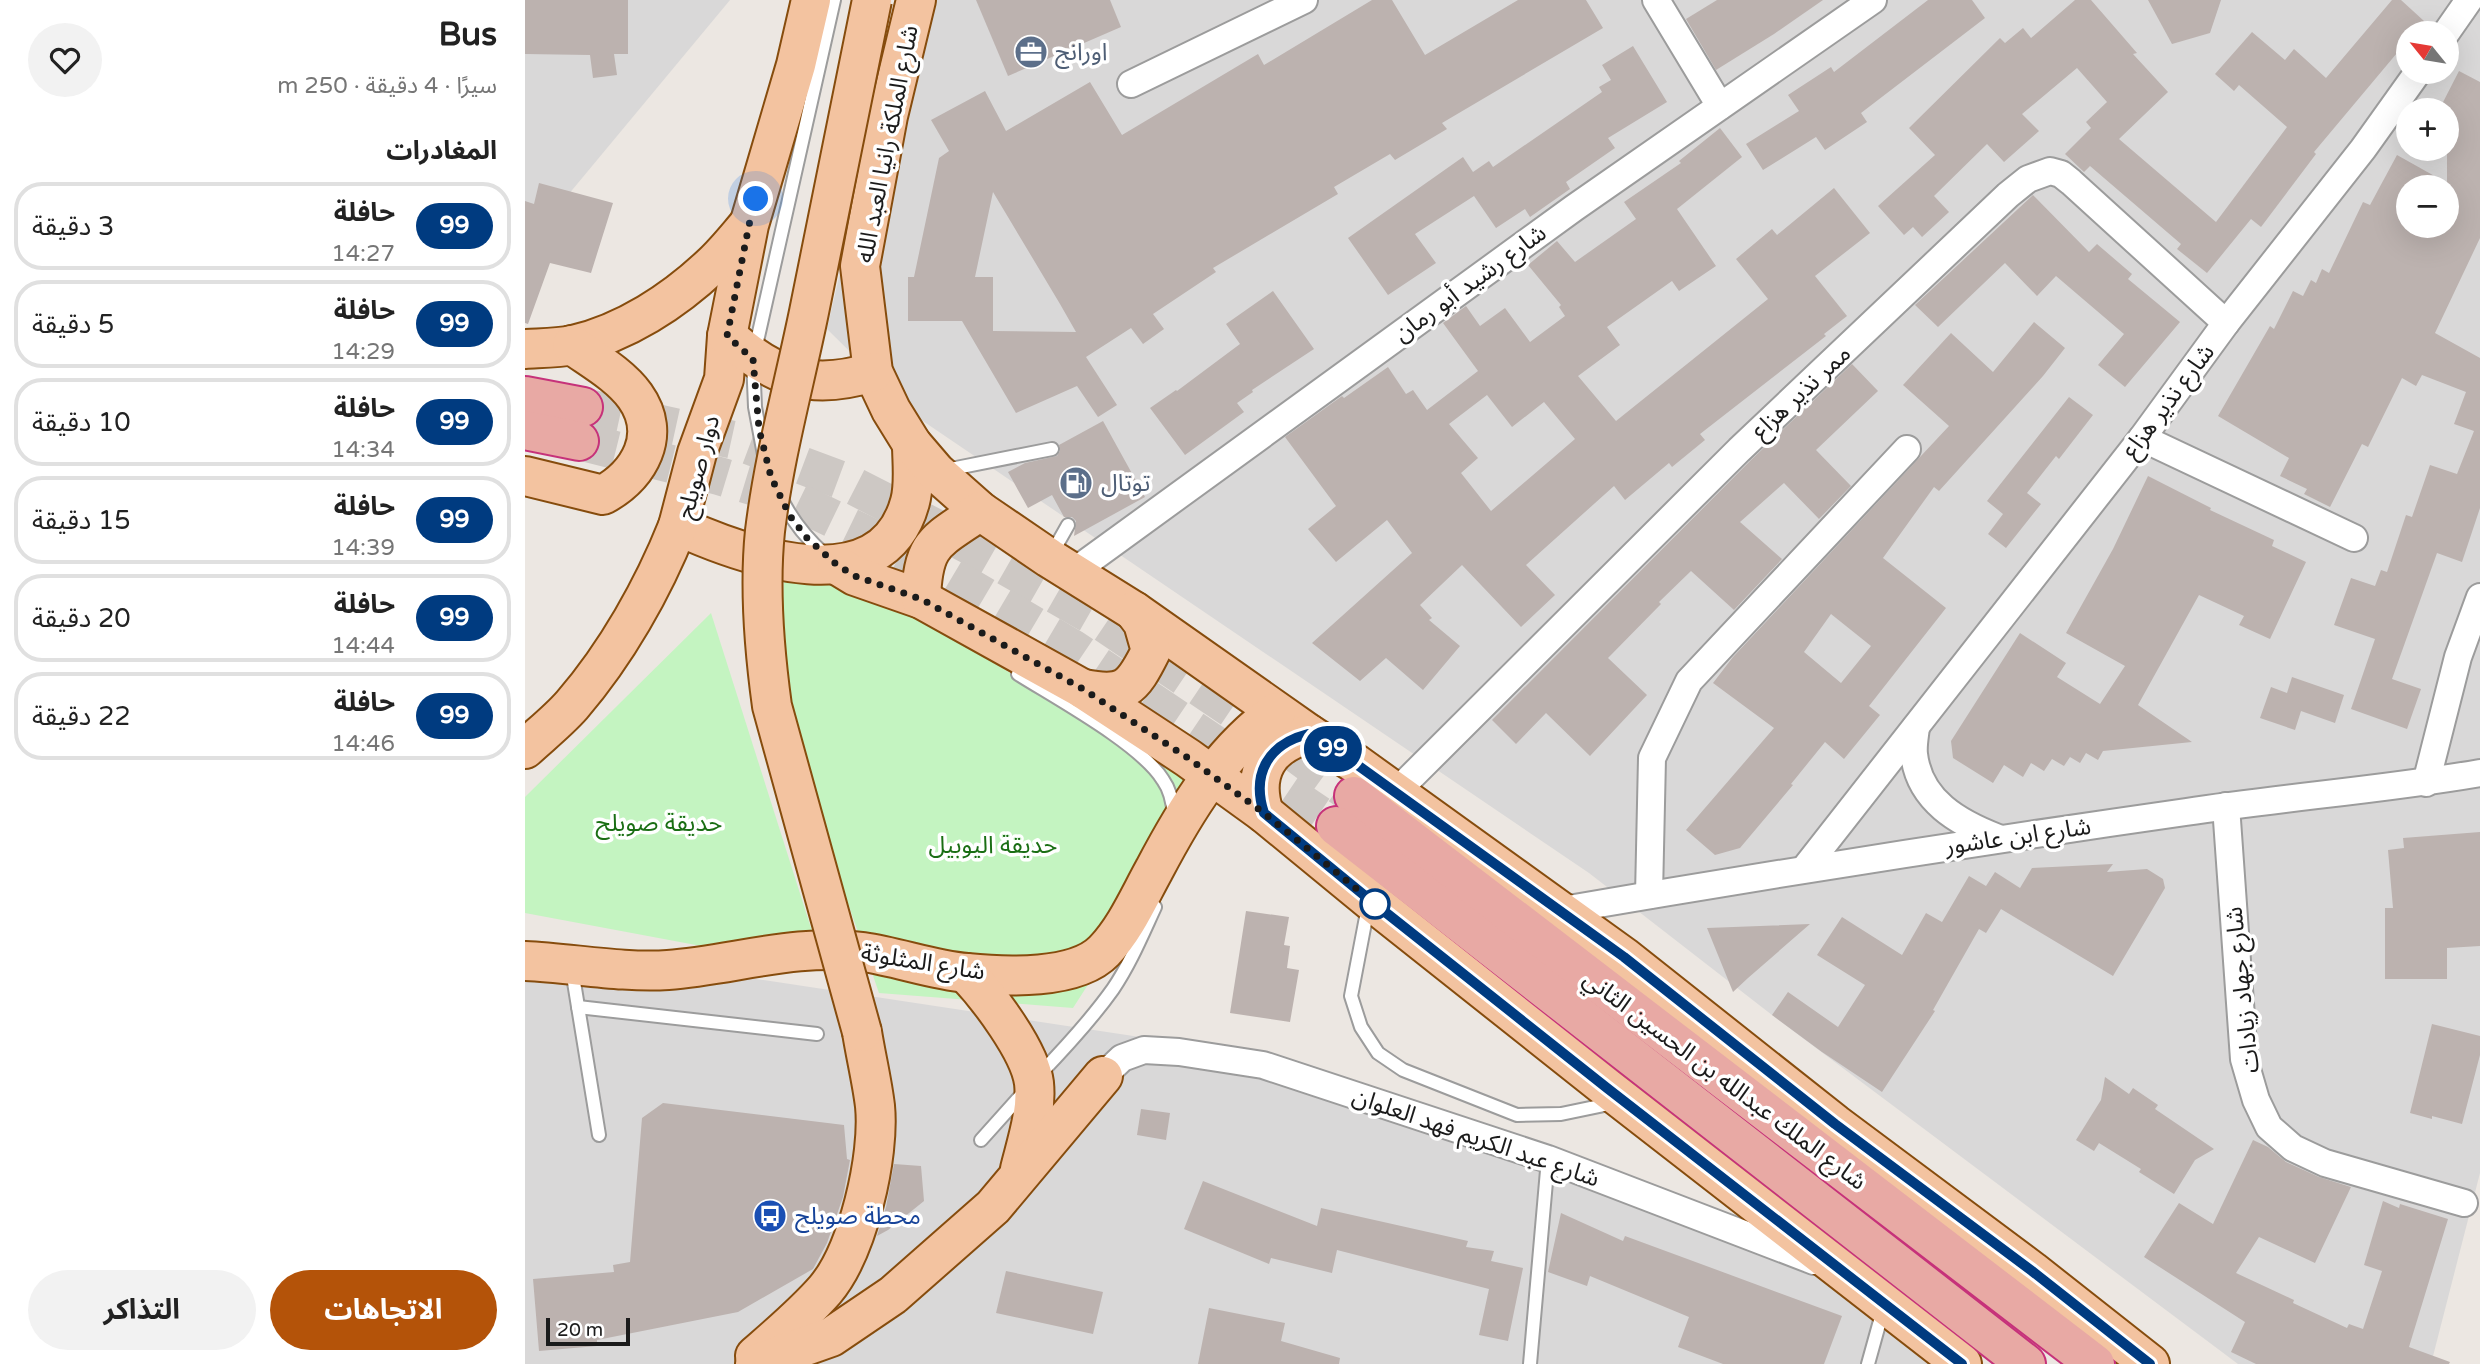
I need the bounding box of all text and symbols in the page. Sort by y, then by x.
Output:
text: Bus [438,15,497,54]
north arrow [2396,21,2459,84]
map controls [2396,21,2459,238]
button: heart [28,23,102,97]
street label: شارع الملكة رانيا العبد الله [850,23,927,266]
office icon: اورانج [1012,33,1050,71]
place label: اورانج [1055,38,1107,69]
text: سيرًا · 4 دقيقة · 250 m [277,72,497,100]
button: + [2396,98,2459,161]
text: المغادرات [386,135,497,166]
button: − [2396,175,2459,238]
your location [738,181,773,216]
text: حافلة [334,197,395,228]
text: 3 دقيقة [32,211,114,242]
text: 99 [439,211,470,240]
street label: شارع رشيد أبو رمان [1387,217,1553,350]
text: 14:27 [331,240,395,268]
text: حافلة [334,295,395,326]
text: 5 دقيقة [32,309,114,340]
text: 99 [439,309,470,338]
text: 14:29 [331,338,395,366]
street label: شارع نذير هزاع [2116,338,2222,465]
street label: ممر نذير هزاع [1746,339,1858,447]
text: حافلة [334,393,395,424]
text: 10 دقيقة [32,407,131,438]
text: 99 [439,407,470,436]
street label: دوار صويلح [671,412,728,523]
text: 14:34 [331,436,395,464]
fuel station icon: توتال [1057,464,1095,502]
place label: توتال [1101,469,1150,498]
text: حافلة [334,491,395,522]
text: 15 دقيقة [32,505,131,536]
text: 99 [439,505,470,534]
text: 14:39 [331,534,395,562]
text: حافلة [334,589,395,620]
text: 20 دقيقة [32,603,131,634]
text: 99 [439,603,470,632]
text: 14:44 [331,632,395,660]
text: حافلة [334,687,395,718]
text: 22 دقيقة [32,701,131,732]
text: 99 [439,701,470,730]
line badge: 99 [1301,726,1365,772]
text: 14:46 [331,730,395,758]
text: 99 [1318,734,1348,763]
park label: حديقة صويلح [596,809,722,840]
street label: شارع ابن عاشور [1942,812,2093,863]
park label: حديقة اليوبيل [928,831,1058,860]
unlabelled marker [1360,889,1390,919]
street label: شارع جهاد زيادات [2219,905,2268,1075]
street label: شارع المثلوثة [859,938,987,989]
street label: شارع الملك عبدالله بن الحسين الثاني [1575,964,1872,1199]
street label: شارع عبد الكريم فهد العلوان [1348,1082,1603,1195]
bus stop icon: محطة صويلح [751,1197,789,1235]
place label: محطة صويلح [795,1202,921,1233]
button: التذاكر [28,1270,256,1350]
button: الاتجاهات [270,1270,497,1350]
scale bar [546,1315,630,1347]
text: 20 m [557,1319,603,1341]

